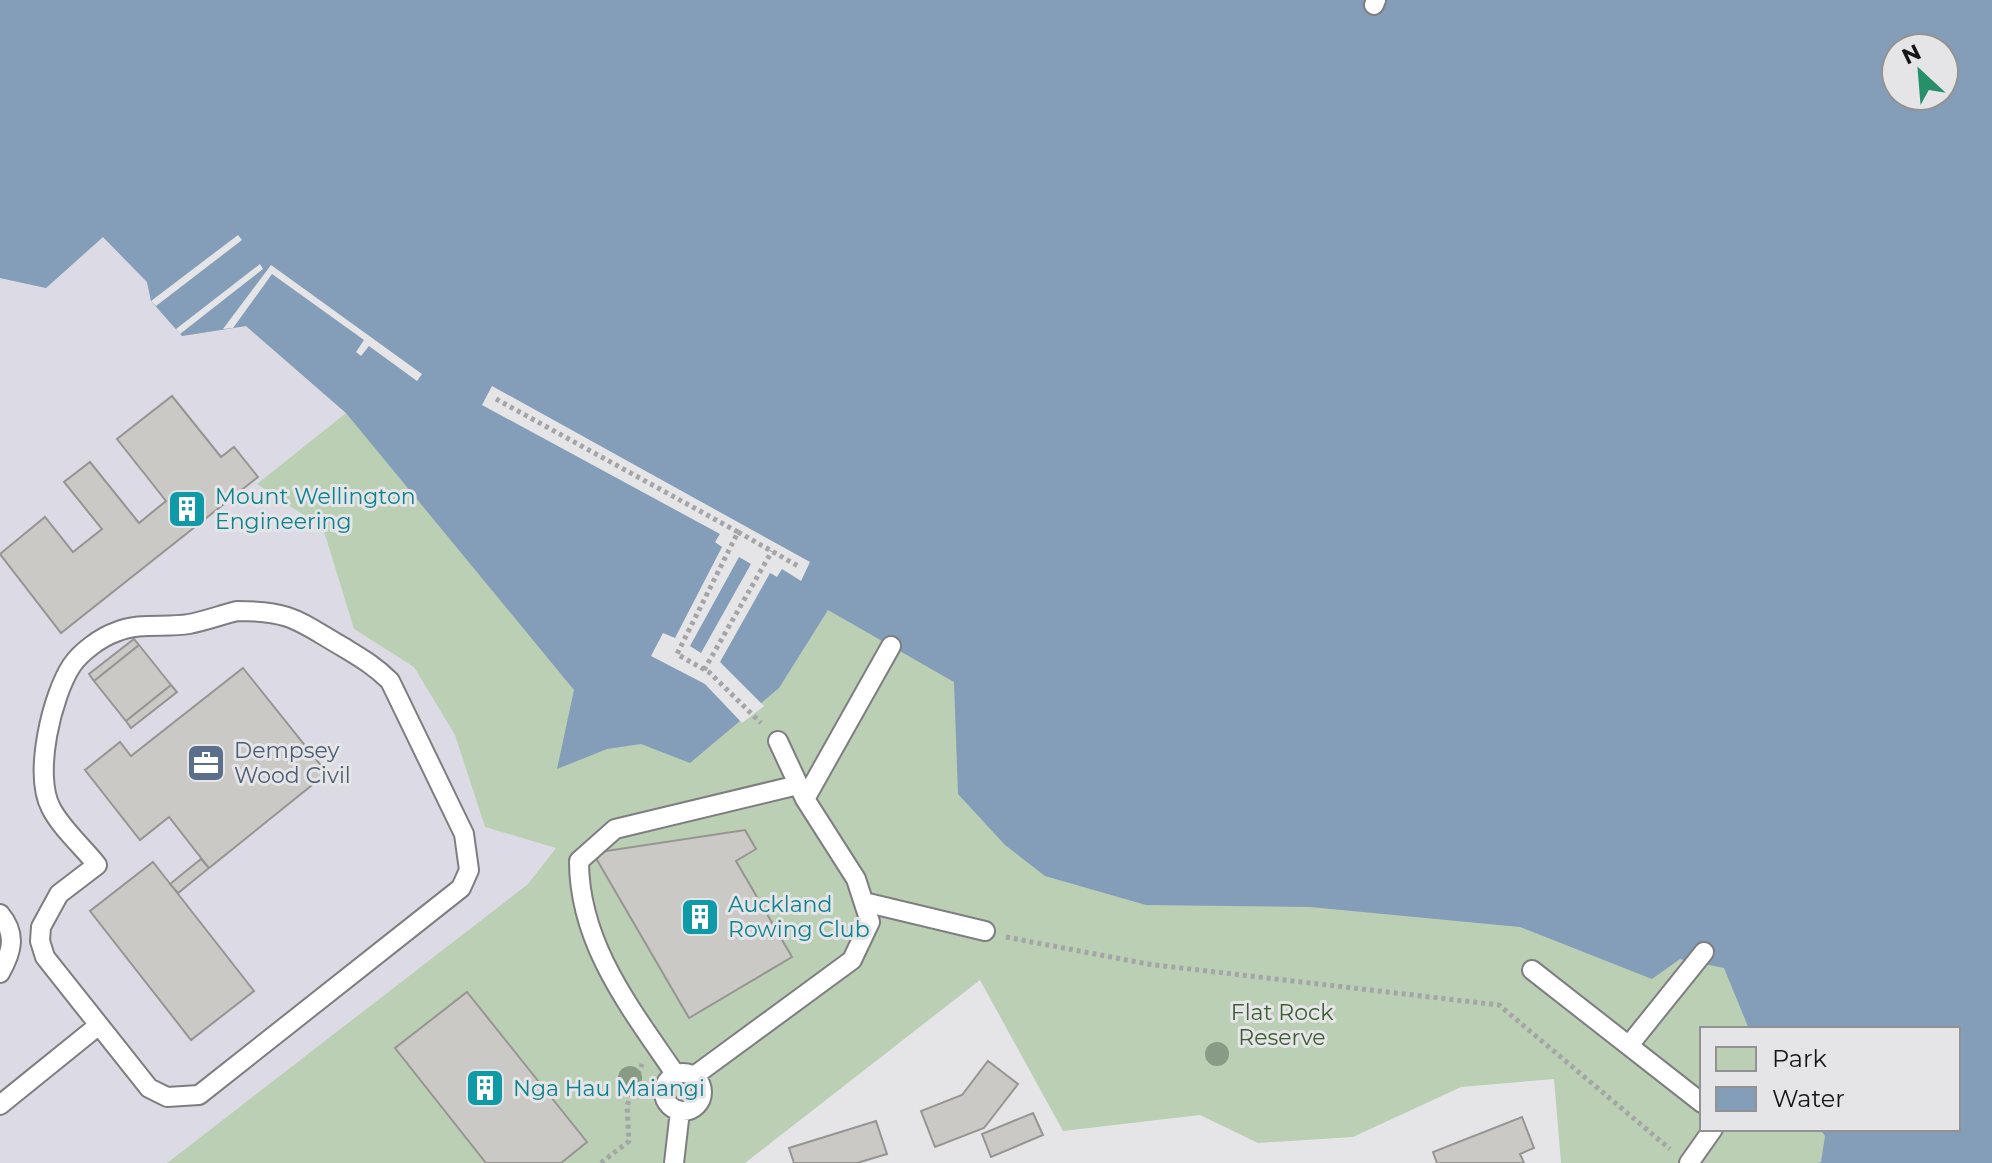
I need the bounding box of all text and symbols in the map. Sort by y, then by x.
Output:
north arrow [1880,32,1960,112]
text: N [1898,38,1925,71]
place label: Mount Wellington Engineering [215,483,416,535]
building icon: Mount Wellington Engineering [166,488,208,530]
place label: Dempsey Wood Civil [234,737,351,789]
office icon: Dempsey Wood Civil [185,742,227,784]
place label: Auckland Rowing Club [728,891,870,943]
building icon: Auckland Rowing Club [679,896,721,938]
park label: Flat Rock Reserve [1231,999,1334,1051]
legend [1700,1027,1960,1131]
text: Park [1772,1044,1827,1073]
building icon: Nga Hau Maiangi [464,1067,506,1109]
place label: Nga Hau Maiangi [513,1075,705,1102]
text: Water [1772,1084,1845,1113]

